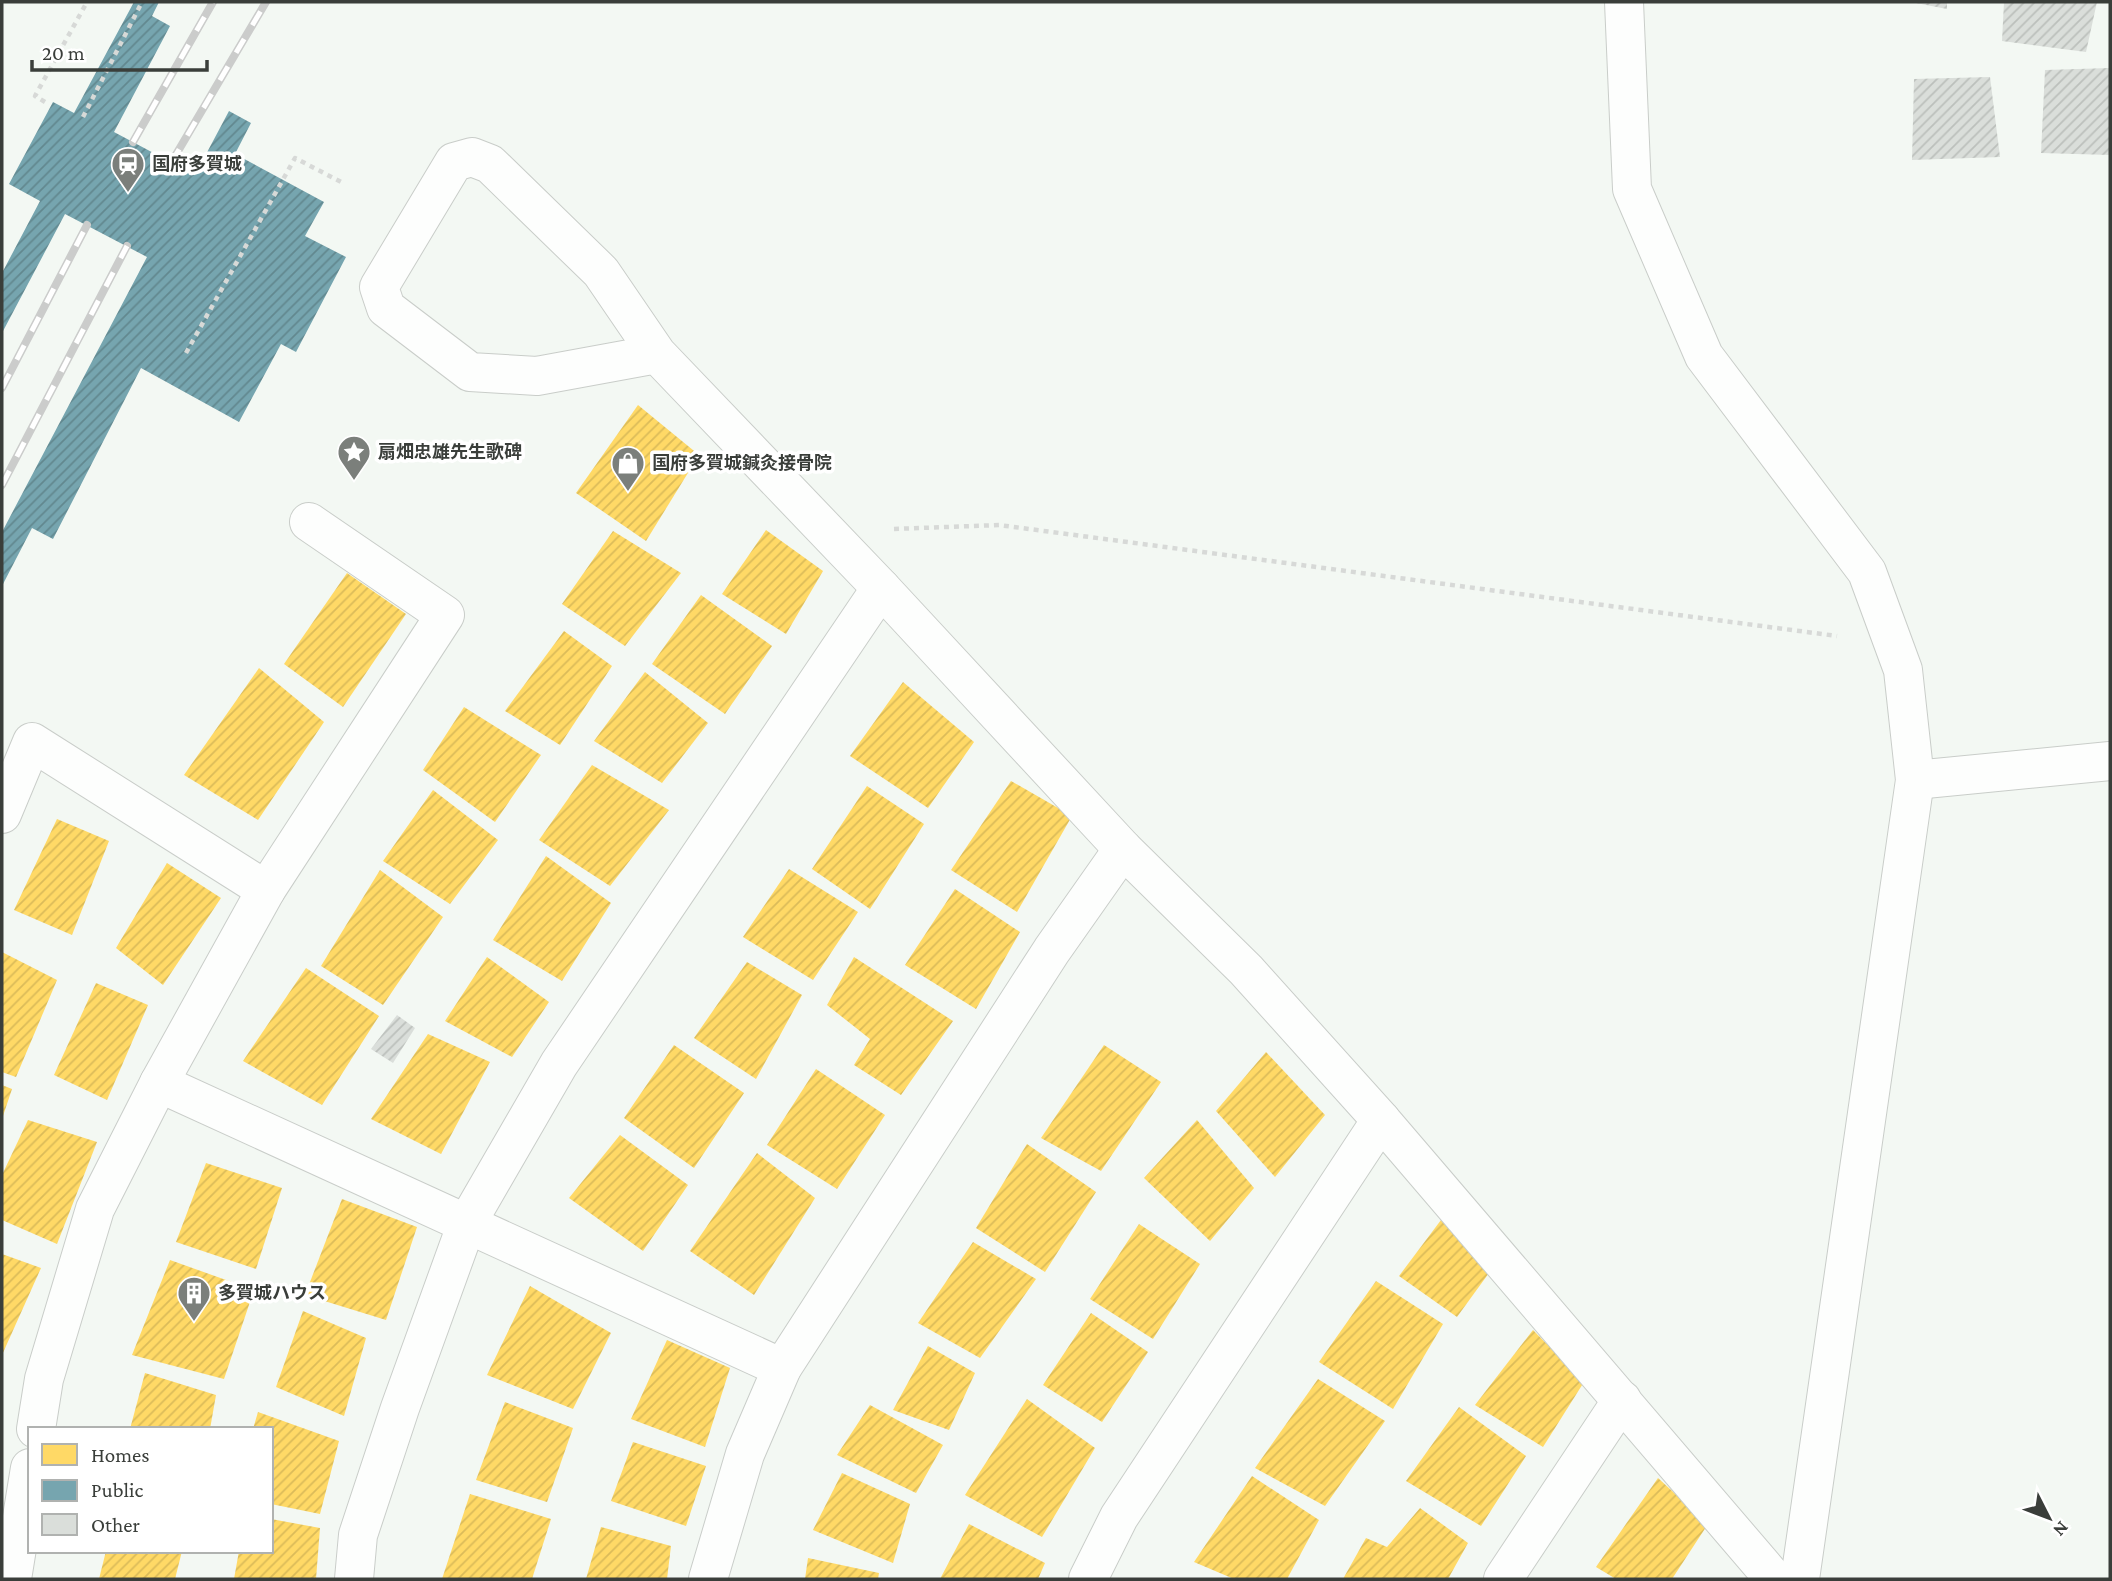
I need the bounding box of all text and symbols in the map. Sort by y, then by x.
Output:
scale bar [32,28,206,72]
text: 20 m [42,41,85,65]
station icon: 国府多賀城 [109,145,147,194]
place label: 国府多賀城 [152,154,242,174]
place icon: 扇畑忠雄先生歌碑 [335,433,373,482]
place label: 扇畑忠雄先生歌碑 [378,442,522,462]
shop icon: 国府多賀城鍼灸接骨院 [609,444,647,493]
place label: 国府多賀城鍼灸接骨院 [652,453,832,473]
building icon: 多賀城ハウス [175,1274,213,1323]
place label: 多賀城ハウス [218,1283,326,1303]
legend [28,1427,273,1553]
text: Homes [91,1443,150,1467]
text: Public [91,1478,143,1502]
north arrow [2014,1483,2084,1553]
text: Other [91,1513,141,1537]
text: N [2049,1517,2073,1541]

